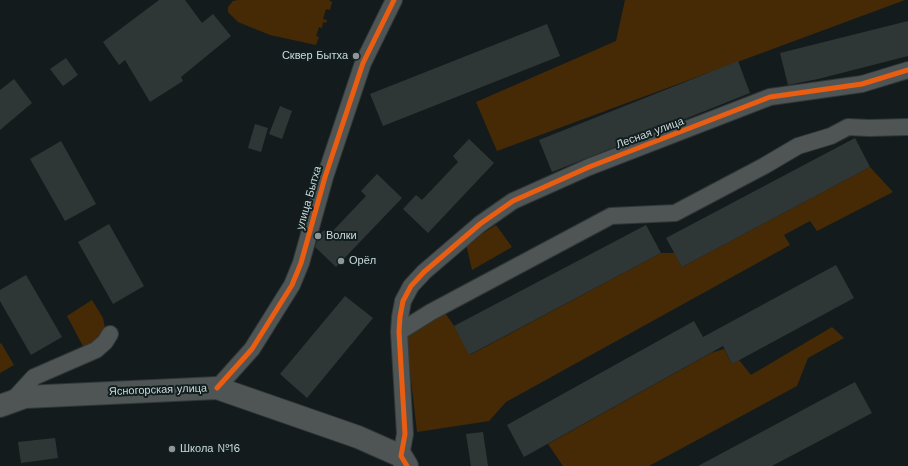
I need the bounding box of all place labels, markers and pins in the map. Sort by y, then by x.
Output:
place label: Сквер Бытха [282,49,348,63]
marker: Сквер Бытха [351,51,361,61]
place label: Волки [326,229,357,243]
marker: Волки [313,231,323,241]
place label: Орёл [349,254,376,268]
marker: Орёл [336,256,346,266]
place label: Школа №16 [180,442,240,456]
marker: Школа №16 [167,444,177,454]

